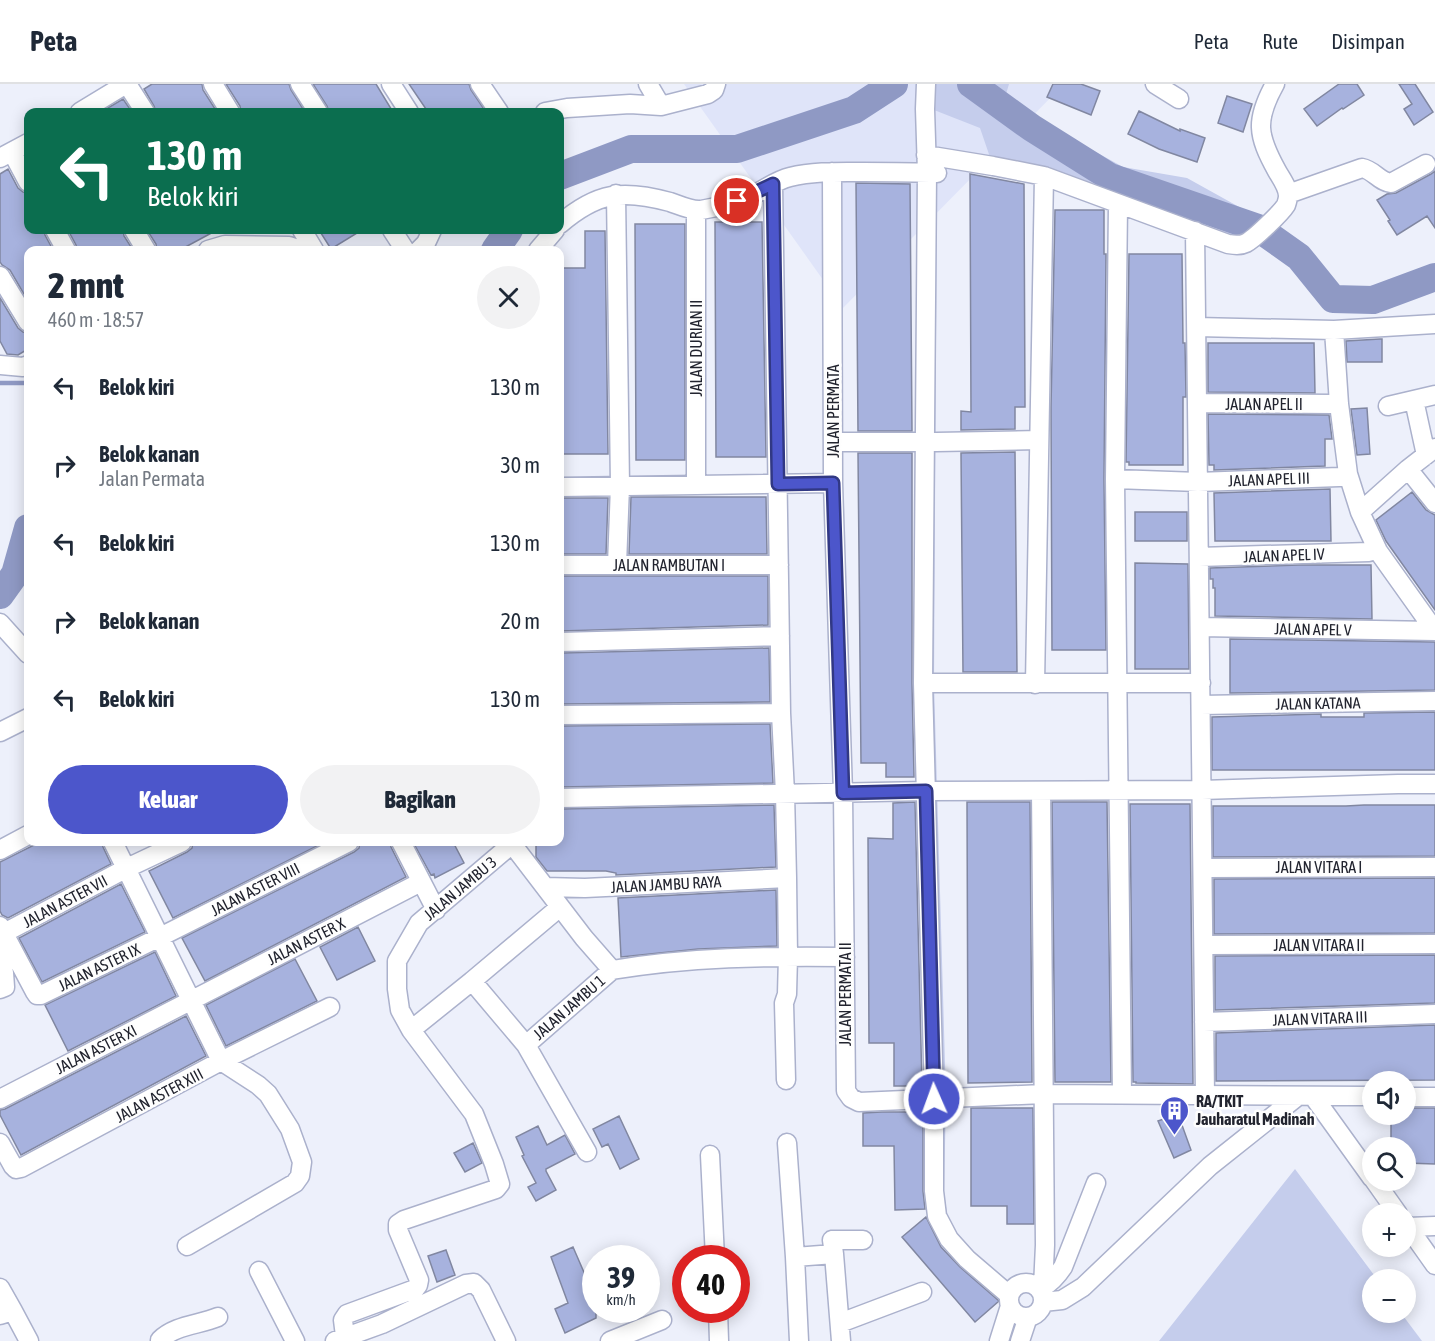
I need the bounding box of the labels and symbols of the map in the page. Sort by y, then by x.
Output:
pin [711,175,762,226]
street label: JALAN DURIAN II [687,300,705,396]
street label: JALAN PERMATA [824,364,842,458]
street label: JALAN APEL II [1225,395,1303,413]
street label: JALAN APEL III [1228,469,1310,489]
street label: JALAN APEL IV [1243,545,1325,565]
street label: JALAN RAMBUTAN I [613,556,725,574]
street label: JALAN APEL V [1274,619,1352,639]
street label: JALAN KATANA [1275,693,1361,713]
street label: JALAN JAMBU 3 [420,852,500,924]
street label: JALAN VITARA I [1276,858,1362,876]
street label: JALAN ASTER VIII [208,859,302,919]
street label: JALAN ASTER VII [20,871,110,931]
street label: JALAN JAMBU RAYA [610,872,722,896]
street label: JALAN ASTER X [264,913,348,968]
street label: JALAN VITARA II [1274,936,1364,954]
street label: JALAN ASTER IX [55,939,143,994]
street label: JALAN PERMATA II [836,942,854,1046]
street label: JALAN JAMBU 1 [529,971,609,1043]
street label: JALAN VITARA III [1272,1007,1368,1029]
street label: JALAN ASTER XI [52,1021,140,1077]
street label: JALAN ASTER XIII [112,1064,206,1126]
position arrow [902,1067,966,1131]
place label: RA/TKIT Jauharatul Madinah [1195,1092,1315,1128]
building icon: RA/TKIT Jauharatul Madinah [1159,1094,1191,1136]
speed limit sign: 40 [672,1245,750,1323]

